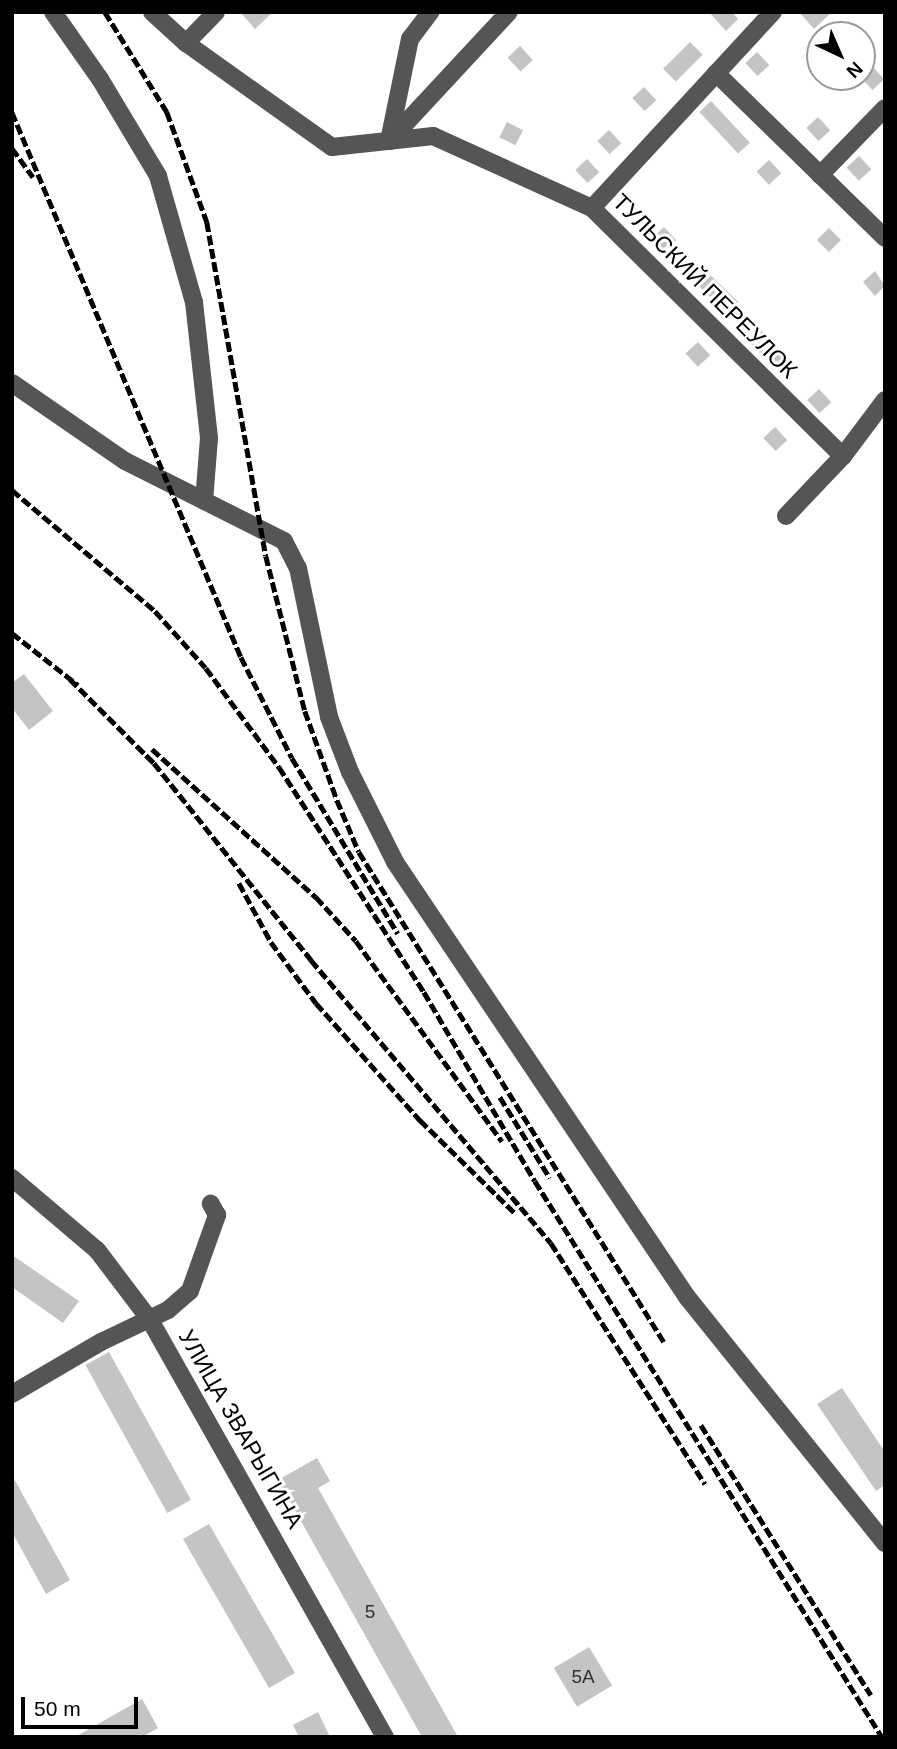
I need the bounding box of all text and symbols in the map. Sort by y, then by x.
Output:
north arrow [806,21,876,91]
text: N [842,58,867,82]
street label: ТУЛЬСКИЙ ПЕРЕУЛОК [607,188,803,384]
street label: УЛИЦА ЗВАРЫГИНА [173,1325,309,1533]
house number: 5 [365,1601,375,1623]
house number: 5А [571,1666,595,1688]
scale bar [24,1682,142,1726]
text: 50 m [34,1697,81,1720]

